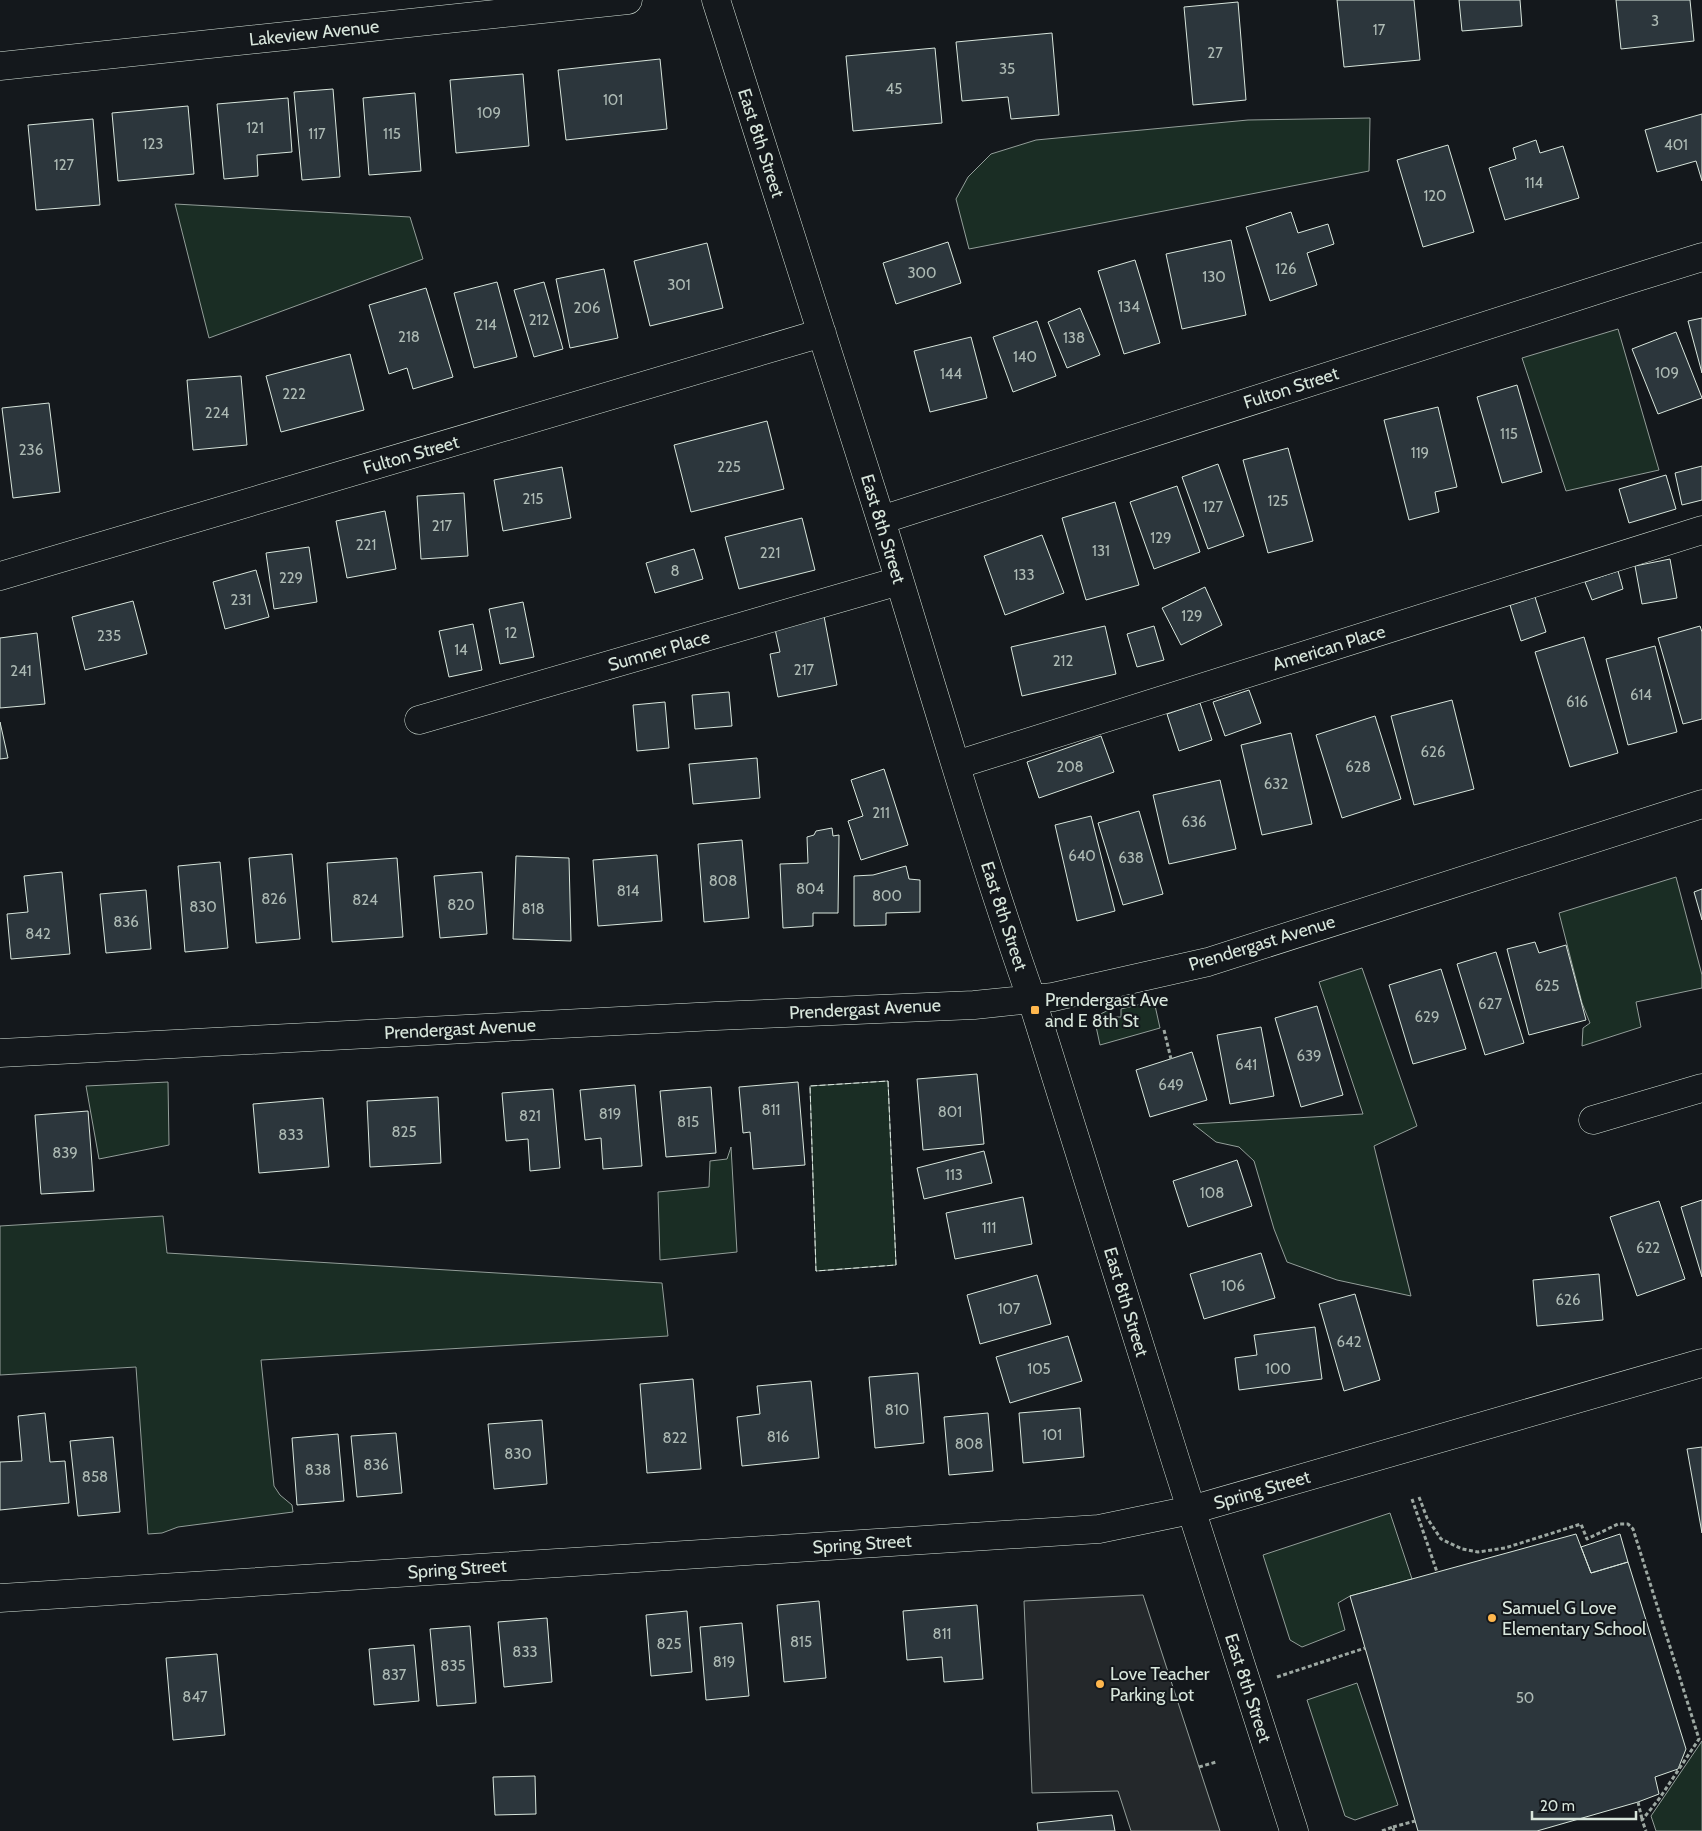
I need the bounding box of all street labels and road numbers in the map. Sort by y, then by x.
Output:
street label: Lakeview Avenue [248,15,380,51]
street label: East 8th Street [733,86,789,200]
street label: Fulton Street [1241,362,1341,414]
street label: Fulton Street [361,431,461,479]
street label: East 8th Street [856,472,910,586]
street label: American Place [1270,620,1388,676]
street label: Sumner Place [606,626,712,676]
street label: East 8th Street [976,859,1032,973]
street label: Prendergast Avenue [1186,910,1338,976]
street label: Prendergast Avenue [789,994,941,1024]
street label: Prendergast Avenue [384,1014,536,1044]
street label: East 8th Street [1099,1245,1153,1359]
street label: Spring Street [1211,1466,1313,1514]
street label: Spring Street [812,1530,912,1558]
street label: Spring Street [407,1555,507,1583]
street label: East 8th Street [1220,1631,1276,1745]

